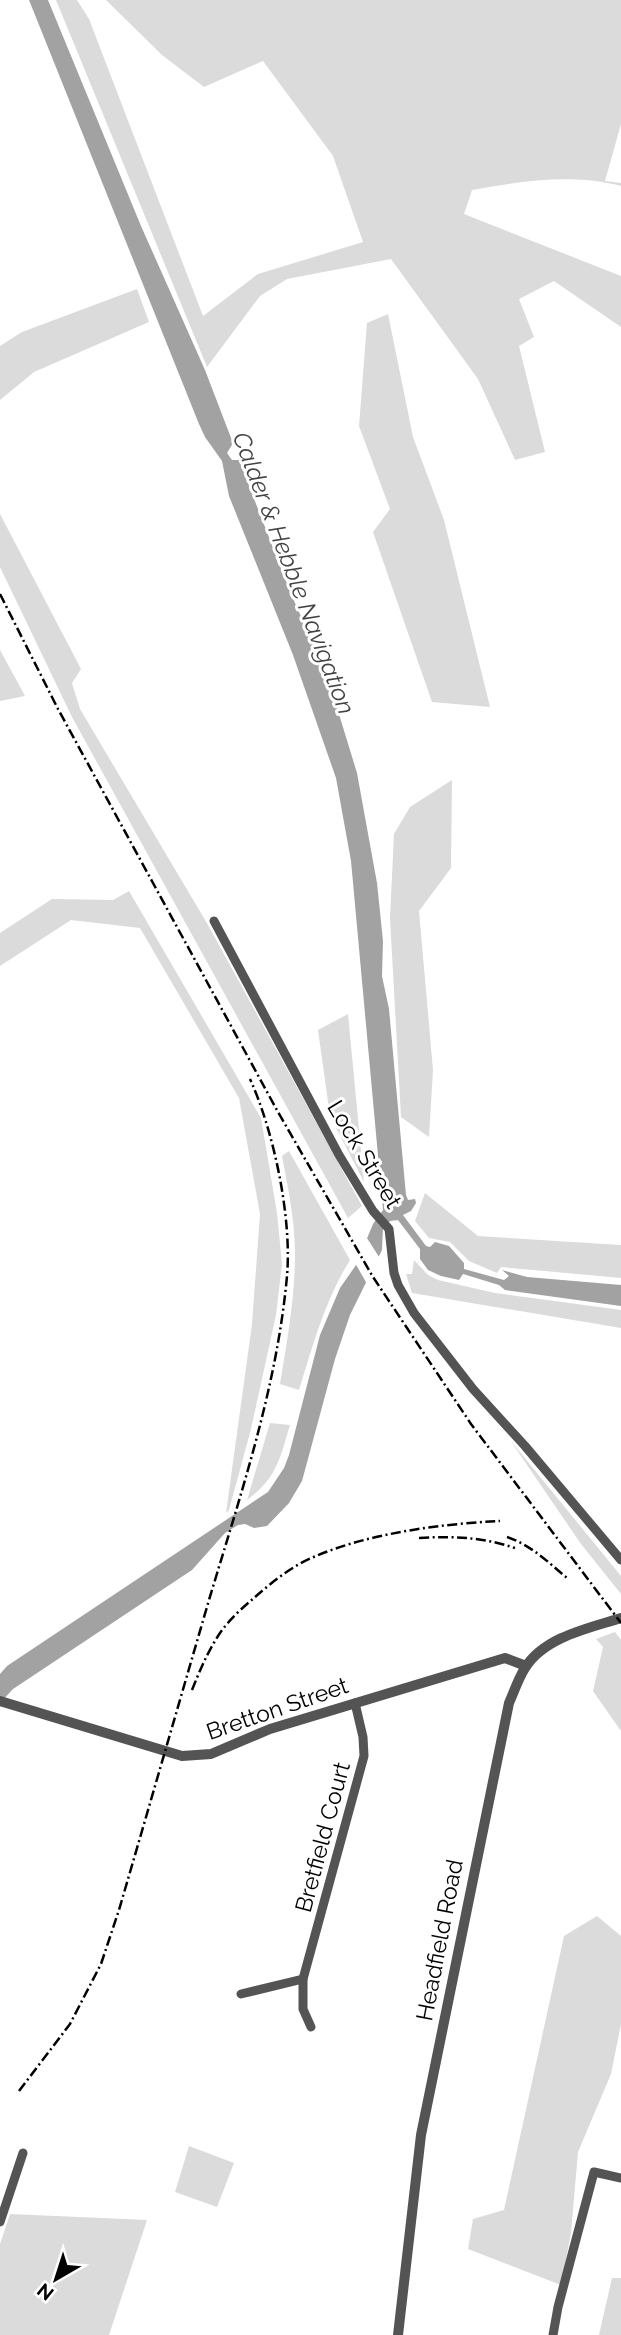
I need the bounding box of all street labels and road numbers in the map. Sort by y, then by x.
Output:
street label: Lock Street [322,1095,408,1213]
street label: Bretton Street [202,1671,352,1745]
street label: Bretfield Court [289,1759,355,1915]
street label: Headfield Road [410,1857,468,2023]

